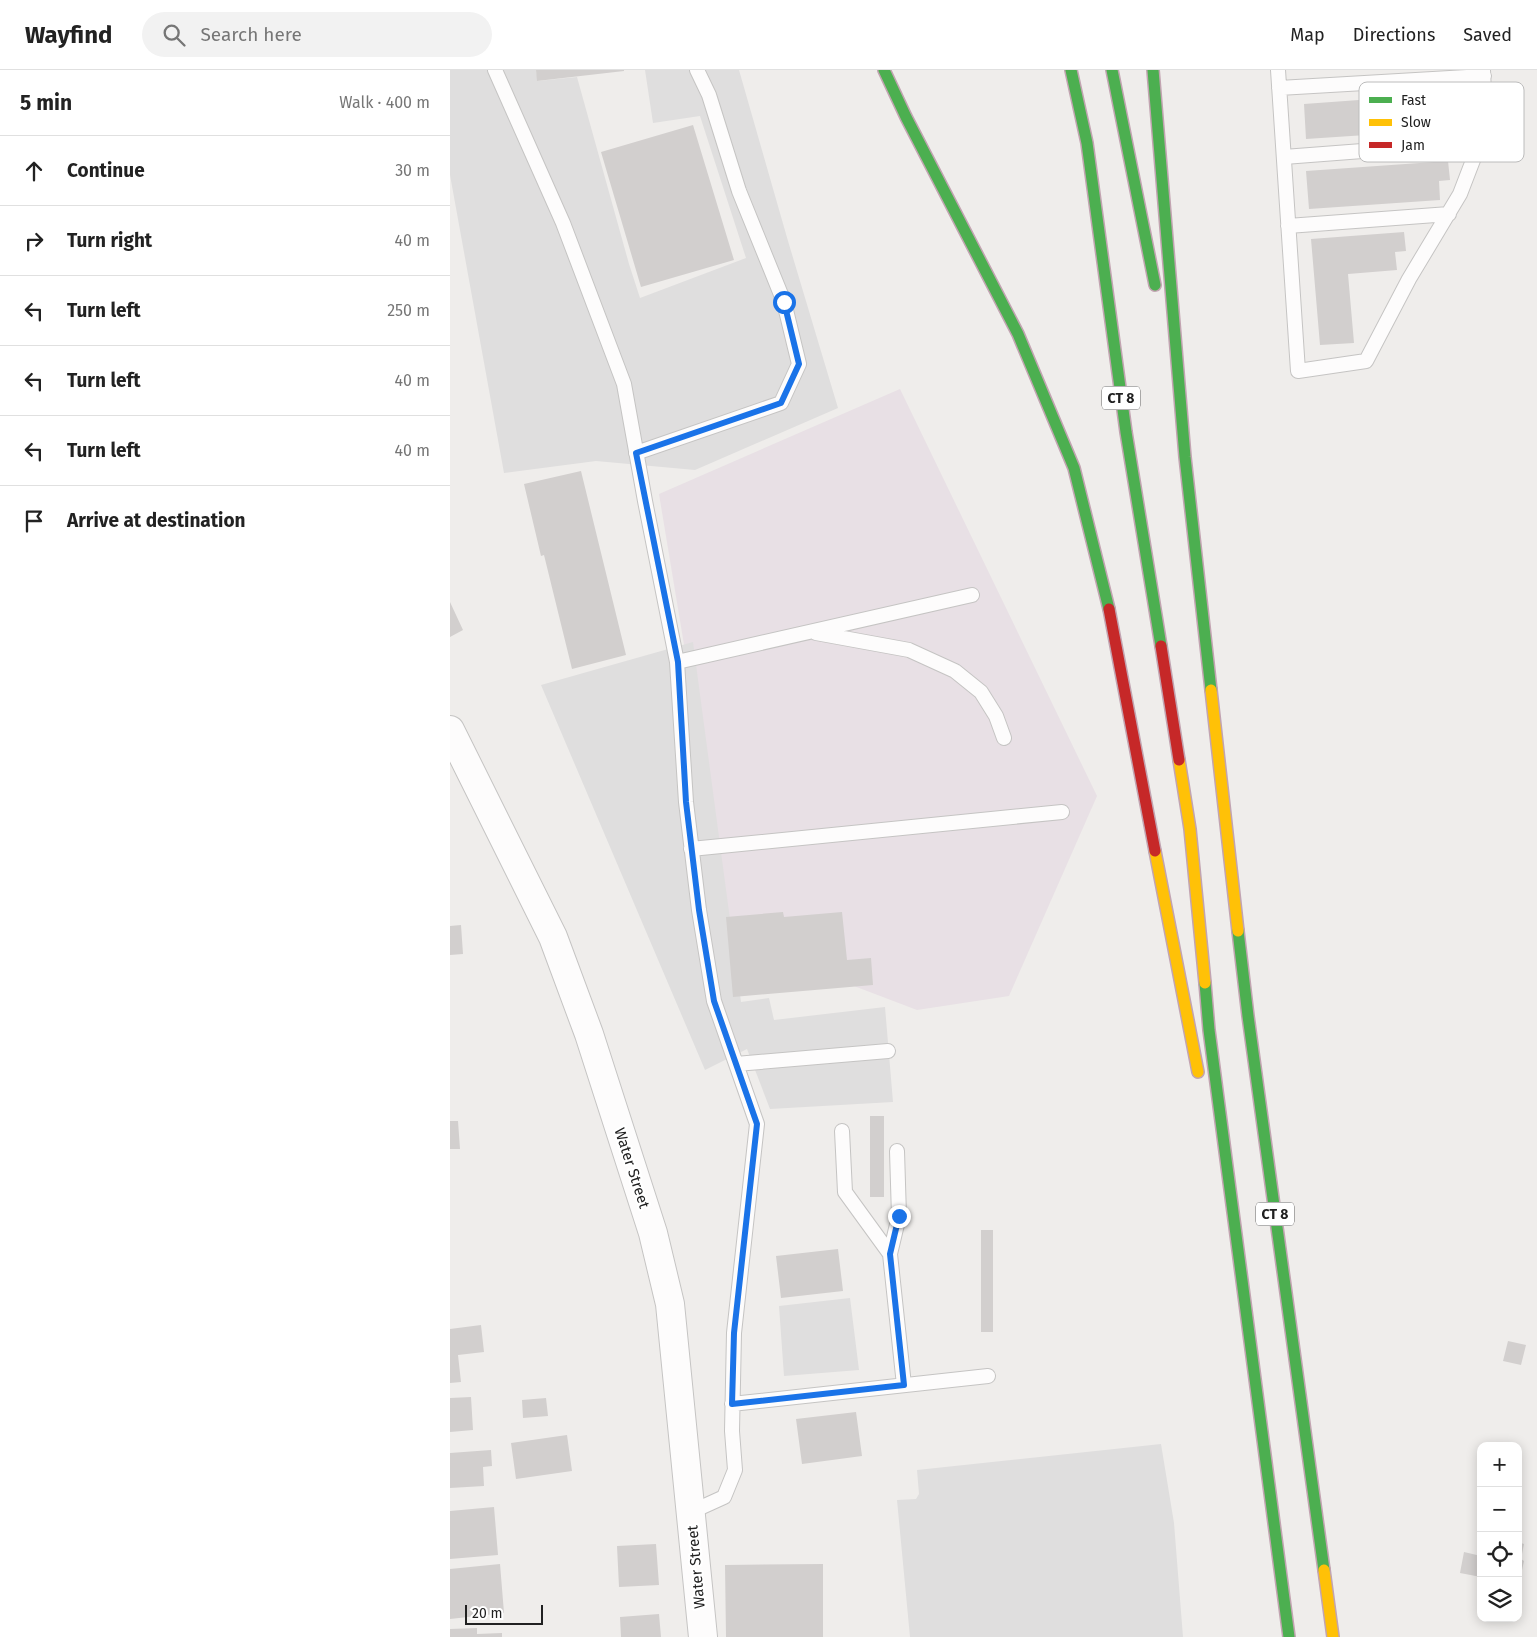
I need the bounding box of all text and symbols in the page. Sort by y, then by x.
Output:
search box [142,12,492,57]
text: Wayfind [25,21,112,49]
icon: search [160,21,188,49]
text: Search here [200,23,302,46]
text: Map [1290,24,1325,46]
text: Directions [1353,24,1435,46]
text: Saved [1463,24,1512,46]
legend [1359,82,1524,162]
text: 5 min [20,90,72,116]
text: Fast [1401,92,1427,109]
text: Walk · 400 m [339,93,430,112]
text: Slow [1401,114,1431,131]
text: Jam [1401,137,1425,154]
icon: ahead [20,157,48,185]
text: Continue [67,159,145,182]
text: 30 m [395,161,430,180]
icon: right [20,227,48,255]
text: Turn right [67,229,152,252]
text: 40 m [395,231,430,250]
route start [773,291,796,314]
icon: left [20,297,48,325]
text: Turn left [67,299,141,322]
text: 250 m [387,301,430,320]
icon: left [20,367,48,395]
text: Turn left [67,369,141,392]
text: 40 m [395,371,430,390]
road number: CT 8 [1102,386,1140,409]
icon: left [20,437,48,465]
text: Turn left [67,439,141,462]
text: 40 m [395,441,430,460]
icon: arrive [20,507,48,535]
text: Arrive at destination [67,509,246,532]
street label: Water Street [610,1125,654,1211]
road number: CT 8 [1256,1202,1294,1226]
route end [888,1205,911,1228]
map controls [1477,1442,1522,1622]
button: + [1477,1442,1522,1487]
button: − [1477,1487,1522,1532]
street label: Water Street [683,1524,709,1610]
button: locate [1477,1532,1522,1577]
button: layers [1477,1577,1522,1622]
scale bar [465,1602,542,1625]
text: 20 m [472,1605,502,1622]

